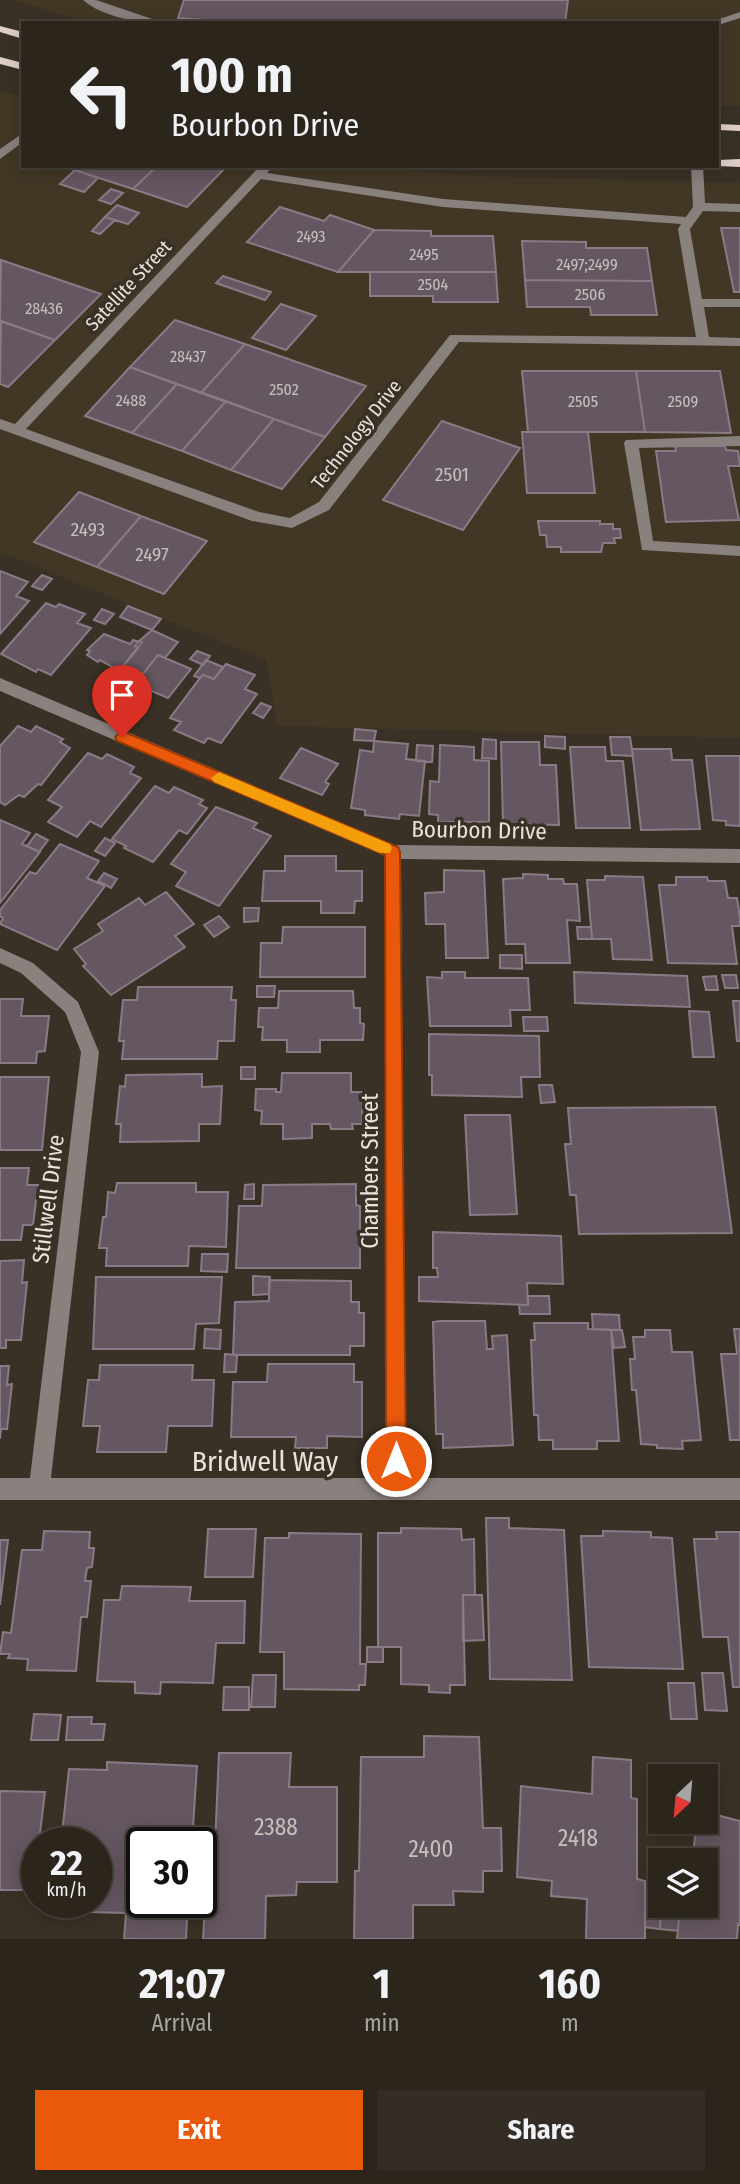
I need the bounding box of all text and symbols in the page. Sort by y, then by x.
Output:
text: 100 m [171,46,293,105]
icon: left [56,49,147,140]
text: Bourbon Drive [171,106,359,144]
house number: 2493 [297,227,325,246]
street label: Satellite Street [81,235,177,335]
house number: 2495 [409,245,439,264]
house number: 2497;2499 [556,255,618,274]
house number: 2504 [418,275,448,294]
house number: 2506 [575,285,605,304]
house number: 28436 [25,299,63,318]
house number: 28437 [170,347,207,366]
street label: Technology Drive [307,375,406,494]
house number: 2502 [269,380,299,399]
house number: 2488 [116,391,146,410]
house number: 2505 [568,392,598,411]
house number: 2509 [668,392,698,411]
house number: 2501 [435,463,469,486]
house number: 2493 [71,518,105,541]
house number: 2497 [135,543,169,566]
pin [92,665,152,737]
icon: arrive [103,676,141,714]
street label: Bourbon Drive [411,815,547,845]
street label: Chambers Street [356,1093,384,1249]
street label: Stillwell Drive [26,1133,70,1265]
position arrow [359,1424,433,1498]
street label: Bridwell Way [192,1445,339,1478]
north arrow [648,1764,718,1834]
map controls [648,1764,718,1918]
house number: 2388 [254,1813,298,1841]
house number: 2418 [558,1824,598,1852]
speed limit sign: 30 [126,1827,217,1918]
house number: 2400 [409,1835,453,1863]
text: 22 [50,1842,83,1884]
button: layers [648,1848,718,1918]
text: km/h [46,1879,87,1901]
text: 21:07 [139,1959,225,2009]
text: 1 [373,1959,391,2009]
text: 160 [538,1959,601,2009]
text: Arrival [151,2009,212,2037]
text: min [364,2009,400,2037]
text: m [561,2009,579,2037]
button: Exit [35,2090,363,2170]
button: Share [377,2090,705,2170]

